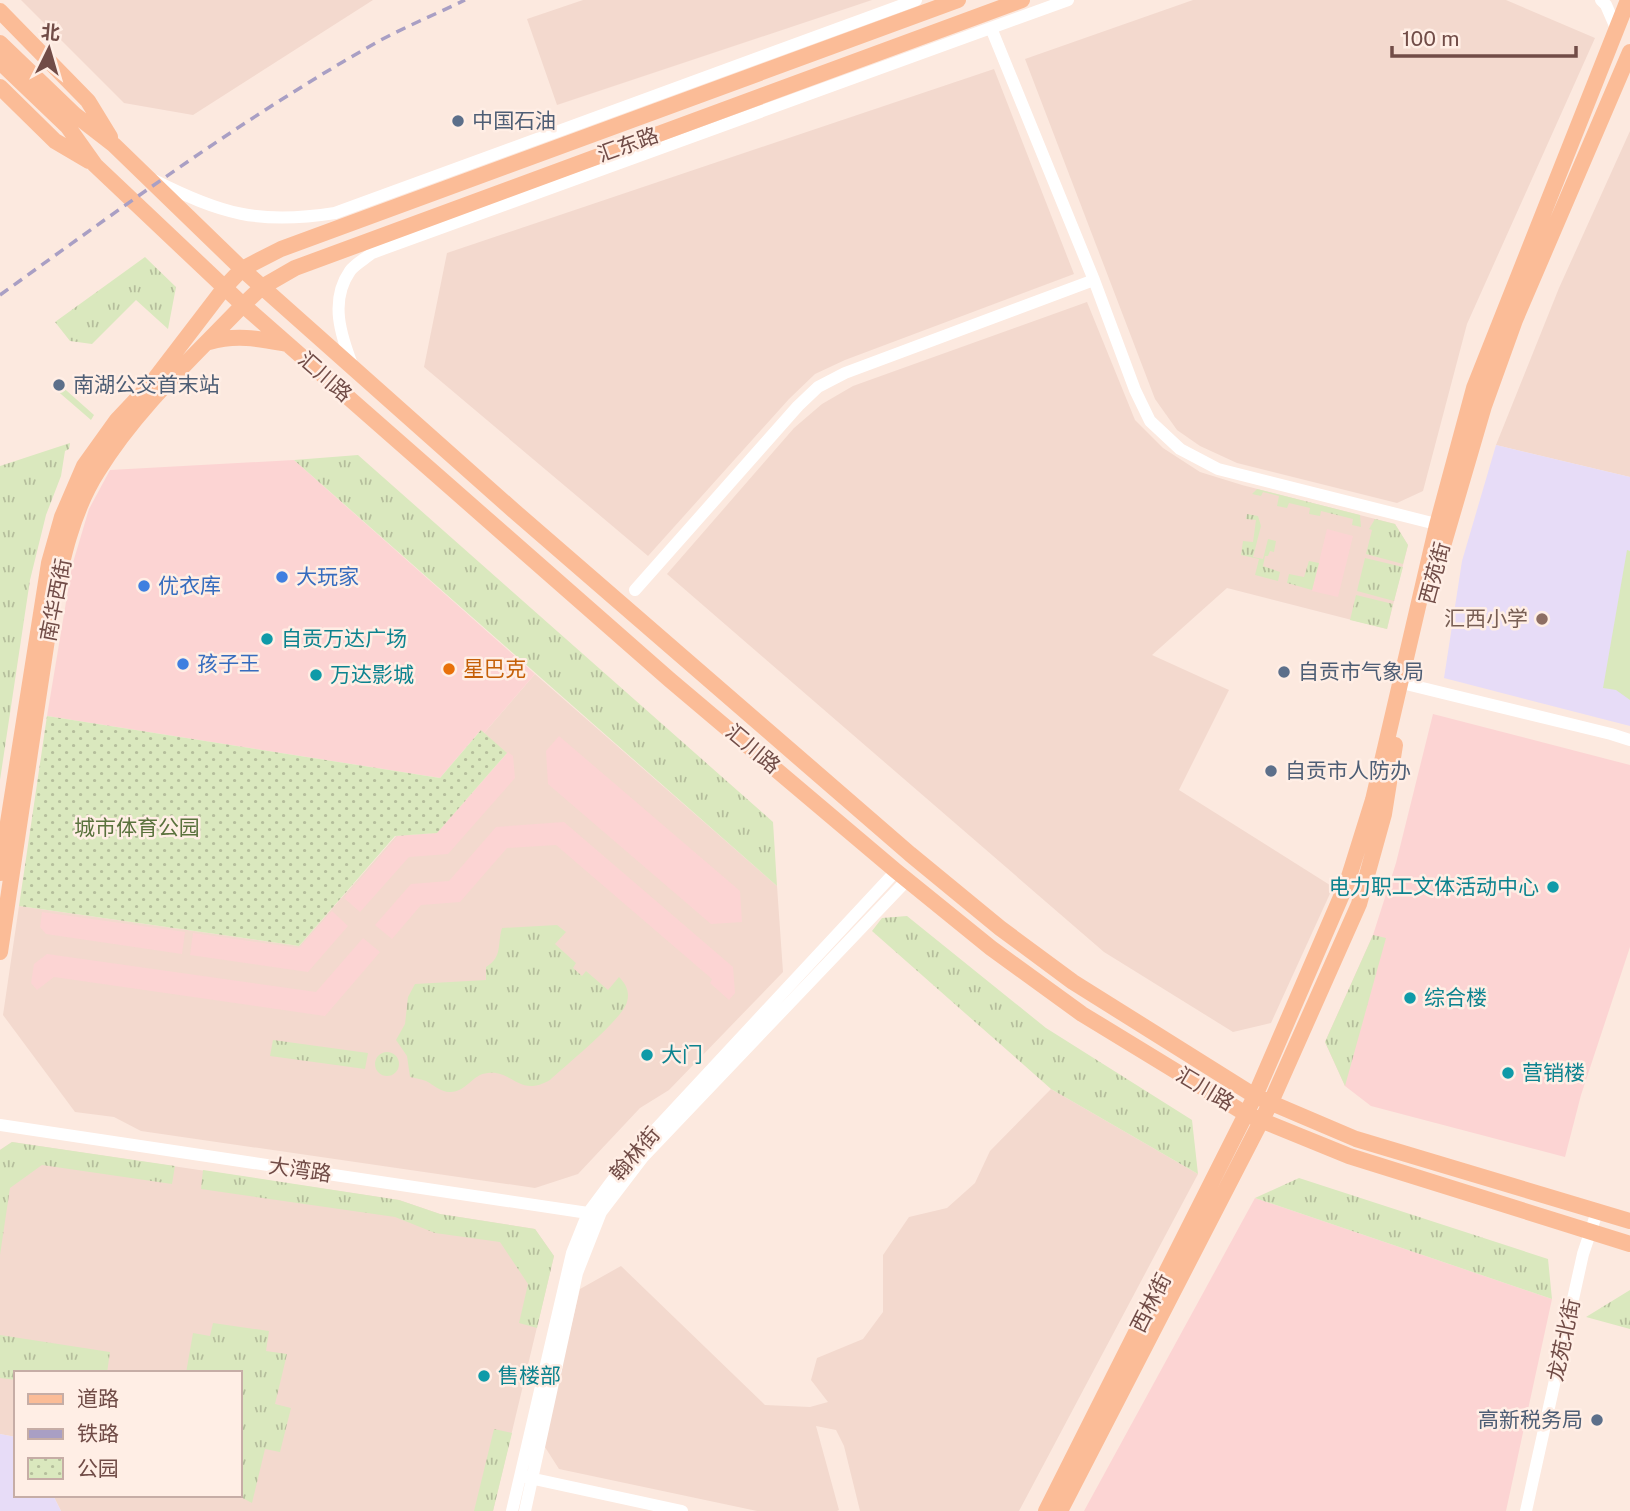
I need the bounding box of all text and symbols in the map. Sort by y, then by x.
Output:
north arrow [14,14,84,84]
scale bar [1392,14,1576,58]
text: 北 [40,20,61,44]
text: 100 m [1402,26,1459,51]
place label: 中国石油 [472,108,556,133]
marker: 中国石油 [450,113,466,129]
street label: 汇东路 [594,122,662,167]
street label: 汇川路 [293,347,357,407]
place label: 南湖公交首末站 [73,372,220,397]
marker: 南湖公交首末站 [51,377,67,393]
street label: 西苑街 [1414,539,1455,607]
street label: 南华西街 [35,556,76,644]
place label: 大玩家 [296,564,359,589]
marker: 大玩家 [274,569,290,585]
place label: 优衣库 [158,573,221,598]
marker: 优衣库 [136,578,152,594]
place label: 汇西小学 [1444,606,1528,631]
marker: 汇西小学 [1534,611,1550,627]
place label: 自贡万达广场 [281,626,407,651]
marker: 自贡万达广场 [259,631,275,647]
place label: 孩子王 [197,651,260,676]
marker: 孩子王 [175,656,191,672]
place label: 星巴克 [463,656,526,681]
place label: 自贡市气象局 [1298,659,1424,684]
marker: 星巴克 [441,661,457,677]
place label: 万达影城 [330,662,414,687]
marker: 自贡市气象局 [1276,664,1292,680]
marker: 万达影城 [308,667,324,683]
street label: 汇川路 [721,719,785,778]
place label: 自贡市人防办 [1285,758,1411,783]
marker: 自贡市人防办 [1263,763,1279,779]
park label: 城市体育公园 [74,815,200,840]
place label: 电力职工文体活动中心 [1329,874,1539,899]
marker: 电力职工文体活动中心 [1545,879,1561,895]
place label: 综合楼 [1424,985,1487,1010]
marker: 综合楼 [1402,990,1418,1006]
place label: 大门 [661,1042,703,1067]
marker: 大门 [639,1047,655,1063]
place label: 营销楼 [1522,1060,1585,1085]
street label: 汇川路 [1172,1062,1239,1116]
marker: 营销楼 [1500,1065,1516,1081]
street label: 翰林街 [605,1122,665,1186]
street label: 大湾路 [267,1153,333,1186]
street label: 西林街 [1125,1269,1176,1337]
street label: 龙苑北街 [1543,1296,1584,1384]
place label: 售楼部 [498,1363,561,1388]
marker: 售楼部 [476,1368,492,1384]
legend [14,1371,242,1497]
text: 道路 [77,1386,119,1411]
place label: 高新税务局 [1478,1407,1583,1432]
marker: 高新税务局 [1589,1412,1605,1428]
text: 铁路 [77,1421,119,1446]
text: 公园 [77,1456,119,1481]

